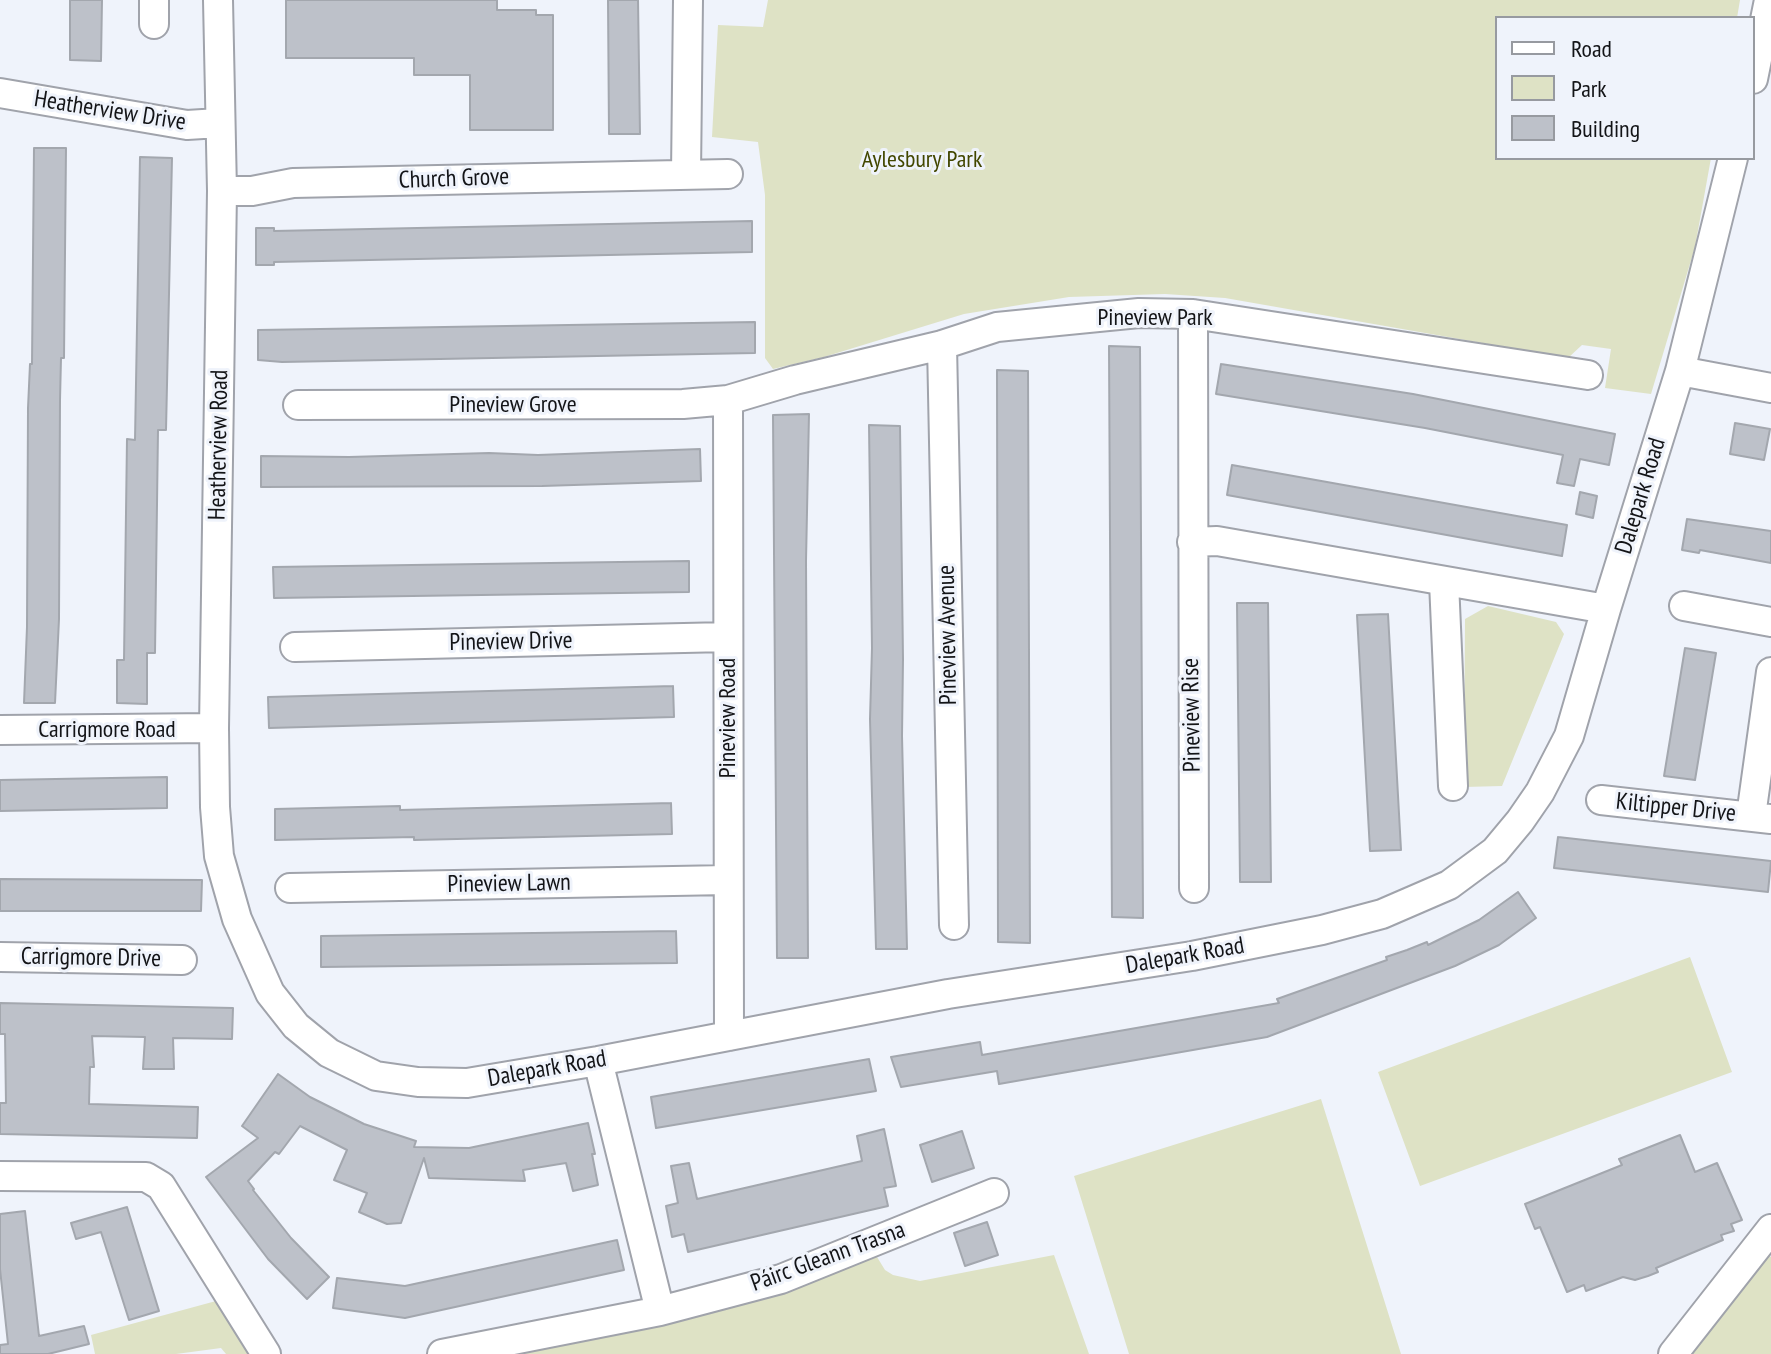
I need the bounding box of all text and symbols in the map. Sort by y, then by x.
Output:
legend [1495,16,1755,160]
text: Road [1571,33,1612,64]
text: Park [1571,73,1607,104]
street label: Heatherview Drive [32,85,188,137]
text: Building [1571,113,1640,144]
park label: Aylesbury Park [862,146,982,174]
street label: Church Grove [398,163,510,195]
street label: Pineview Park [1097,304,1213,332]
street label: Heatherview Road [203,370,235,520]
street label: Pineview Grove [449,391,577,419]
street label: Dalepark Road [1610,435,1672,557]
street label: Pineview Avenue [932,565,964,705]
street label: Pineview Drive [449,627,573,657]
street label: Pineview Road [714,658,742,778]
street label: Pineview Rise [1177,658,1207,772]
street label: Carrigmore Road [38,716,176,744]
street label: Kiltipper Drive [1615,787,1737,829]
street label: Pineview Lawn [447,869,571,899]
street label: Dalepark Road [1124,931,1246,981]
street label: Carrigmore Drive [21,942,161,974]
street label: Dalepark Road [486,1044,608,1094]
street label: Páirc Gleann Trasna [747,1216,909,1298]

